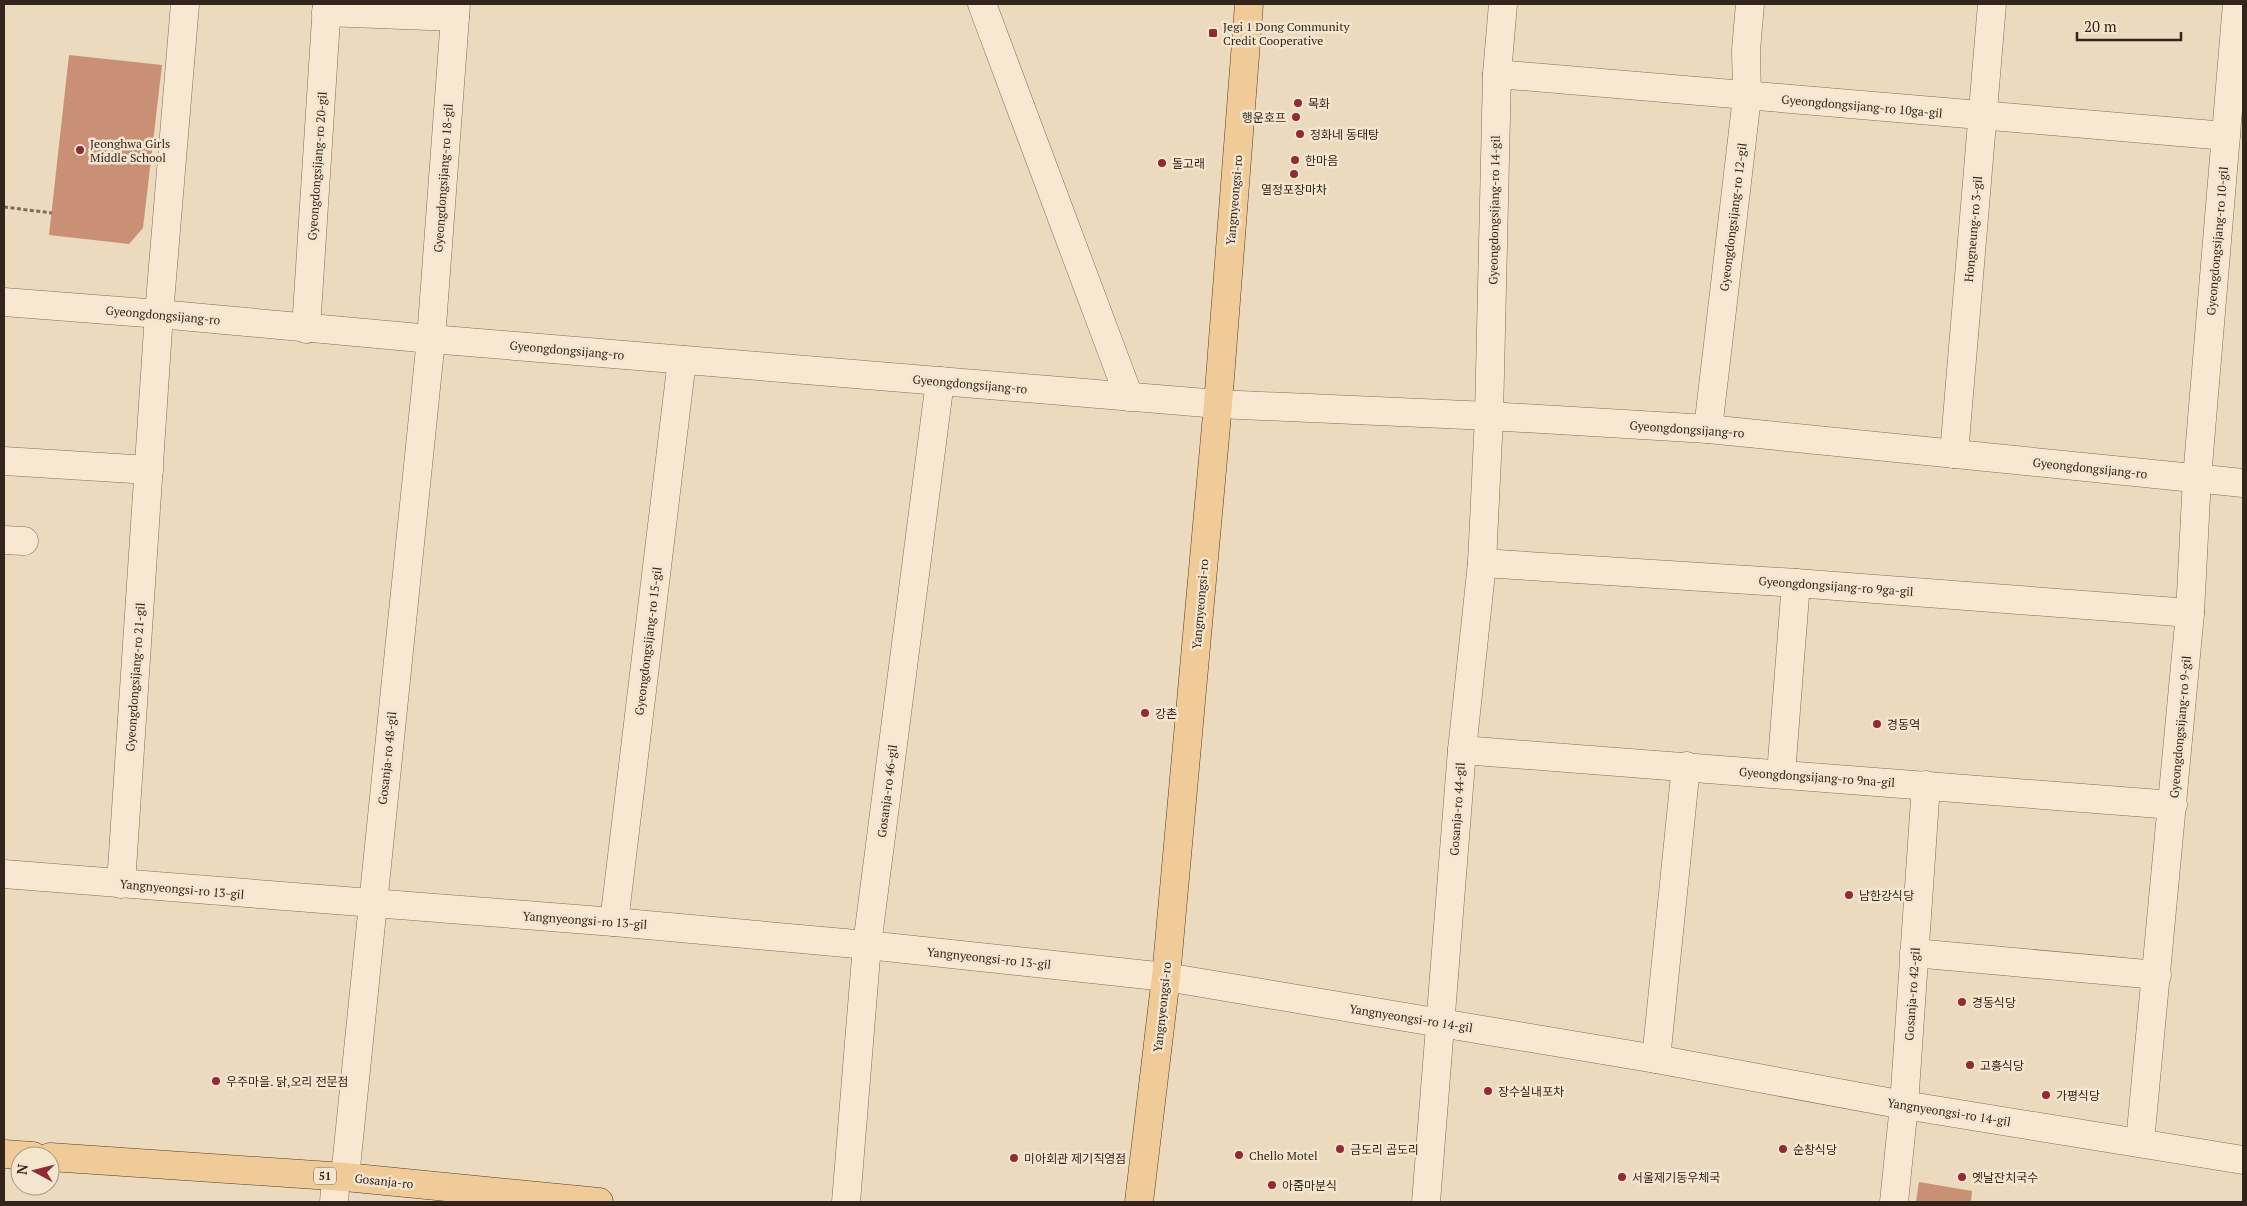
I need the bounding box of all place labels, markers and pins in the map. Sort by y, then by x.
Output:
place label: Jegi 1 Dong Community Credit Cooperative [1223,19,1351,48]
marker: Jegi 1 Dong Community Credit Cooperative [1207,27,1219,39]
place label: 목화 [1308,96,1330,111]
marker: 목화 [1292,97,1304,109]
place label: 행운호프 [1242,110,1286,125]
marker: 행운호프 [1290,111,1302,123]
place label: 정화네 동태탕 [1310,127,1379,142]
marker: 정화네 동태탕 [1294,128,1306,140]
place label: Jeonghwa Girls Middle School [90,136,170,165]
marker: Jeonghwa Girls Middle School [74,144,86,156]
place label: 한마음 [1305,153,1338,168]
marker: 한마음 [1289,154,1301,166]
place label: 돌고래 [1172,156,1205,171]
marker: 돌고래 [1156,157,1168,169]
marker: 열정포장마차 [1288,168,1300,180]
place label: 열정포장마차 [1261,182,1327,197]
place label: 강촌 [1155,706,1177,721]
marker: 강촌 [1139,707,1151,719]
place label: 경동역 [1887,717,1920,732]
marker: 경동역 [1871,718,1883,730]
place label: 남한강식당 [1859,888,1914,903]
marker: 남한강식당 [1843,889,1855,901]
place label: 경동식당 [1972,995,2016,1010]
marker: 경동식당 [1956,996,1968,1008]
place label: 고흥식당 [1980,1058,2024,1073]
marker: 고흥식당 [1964,1059,1976,1071]
place label: 우주마을. 닭,오리 전문점 [226,1074,349,1089]
marker: 우주마을. 닭,오리 전문점 [210,1075,222,1087]
place label: 장수실내포차 [1498,1084,1564,1099]
marker: 장수실내포차 [1482,1085,1494,1097]
place label: 가평식당 [2056,1088,2100,1103]
marker: 가평식당 [2040,1089,2052,1101]
place label: 금도리 곱도리 [1350,1142,1419,1157]
place label: 순창식당 [1793,1142,1837,1157]
marker: 금도리 곱도리 [1334,1143,1346,1155]
marker: 순창식당 [1777,1143,1789,1155]
place label: Chello Motel [1249,1148,1318,1163]
marker: Chello Motel [1233,1149,1245,1161]
place label: 미아회관 제기직영점 [1024,1151,1126,1166]
marker: 미아회관 제기직영점 [1008,1152,1020,1164]
place label: 서울제기동우체국 [1632,1170,1720,1185]
place label: 옛날잔치국수 [1972,1170,2038,1185]
marker: 서울제기동우체국 [1616,1171,1628,1183]
marker: 옛날잔치국수 [1956,1171,1968,1183]
place label: 아줌마분식 [1282,1178,1337,1193]
marker: 아줌마분식 [1266,1179,1278,1191]

